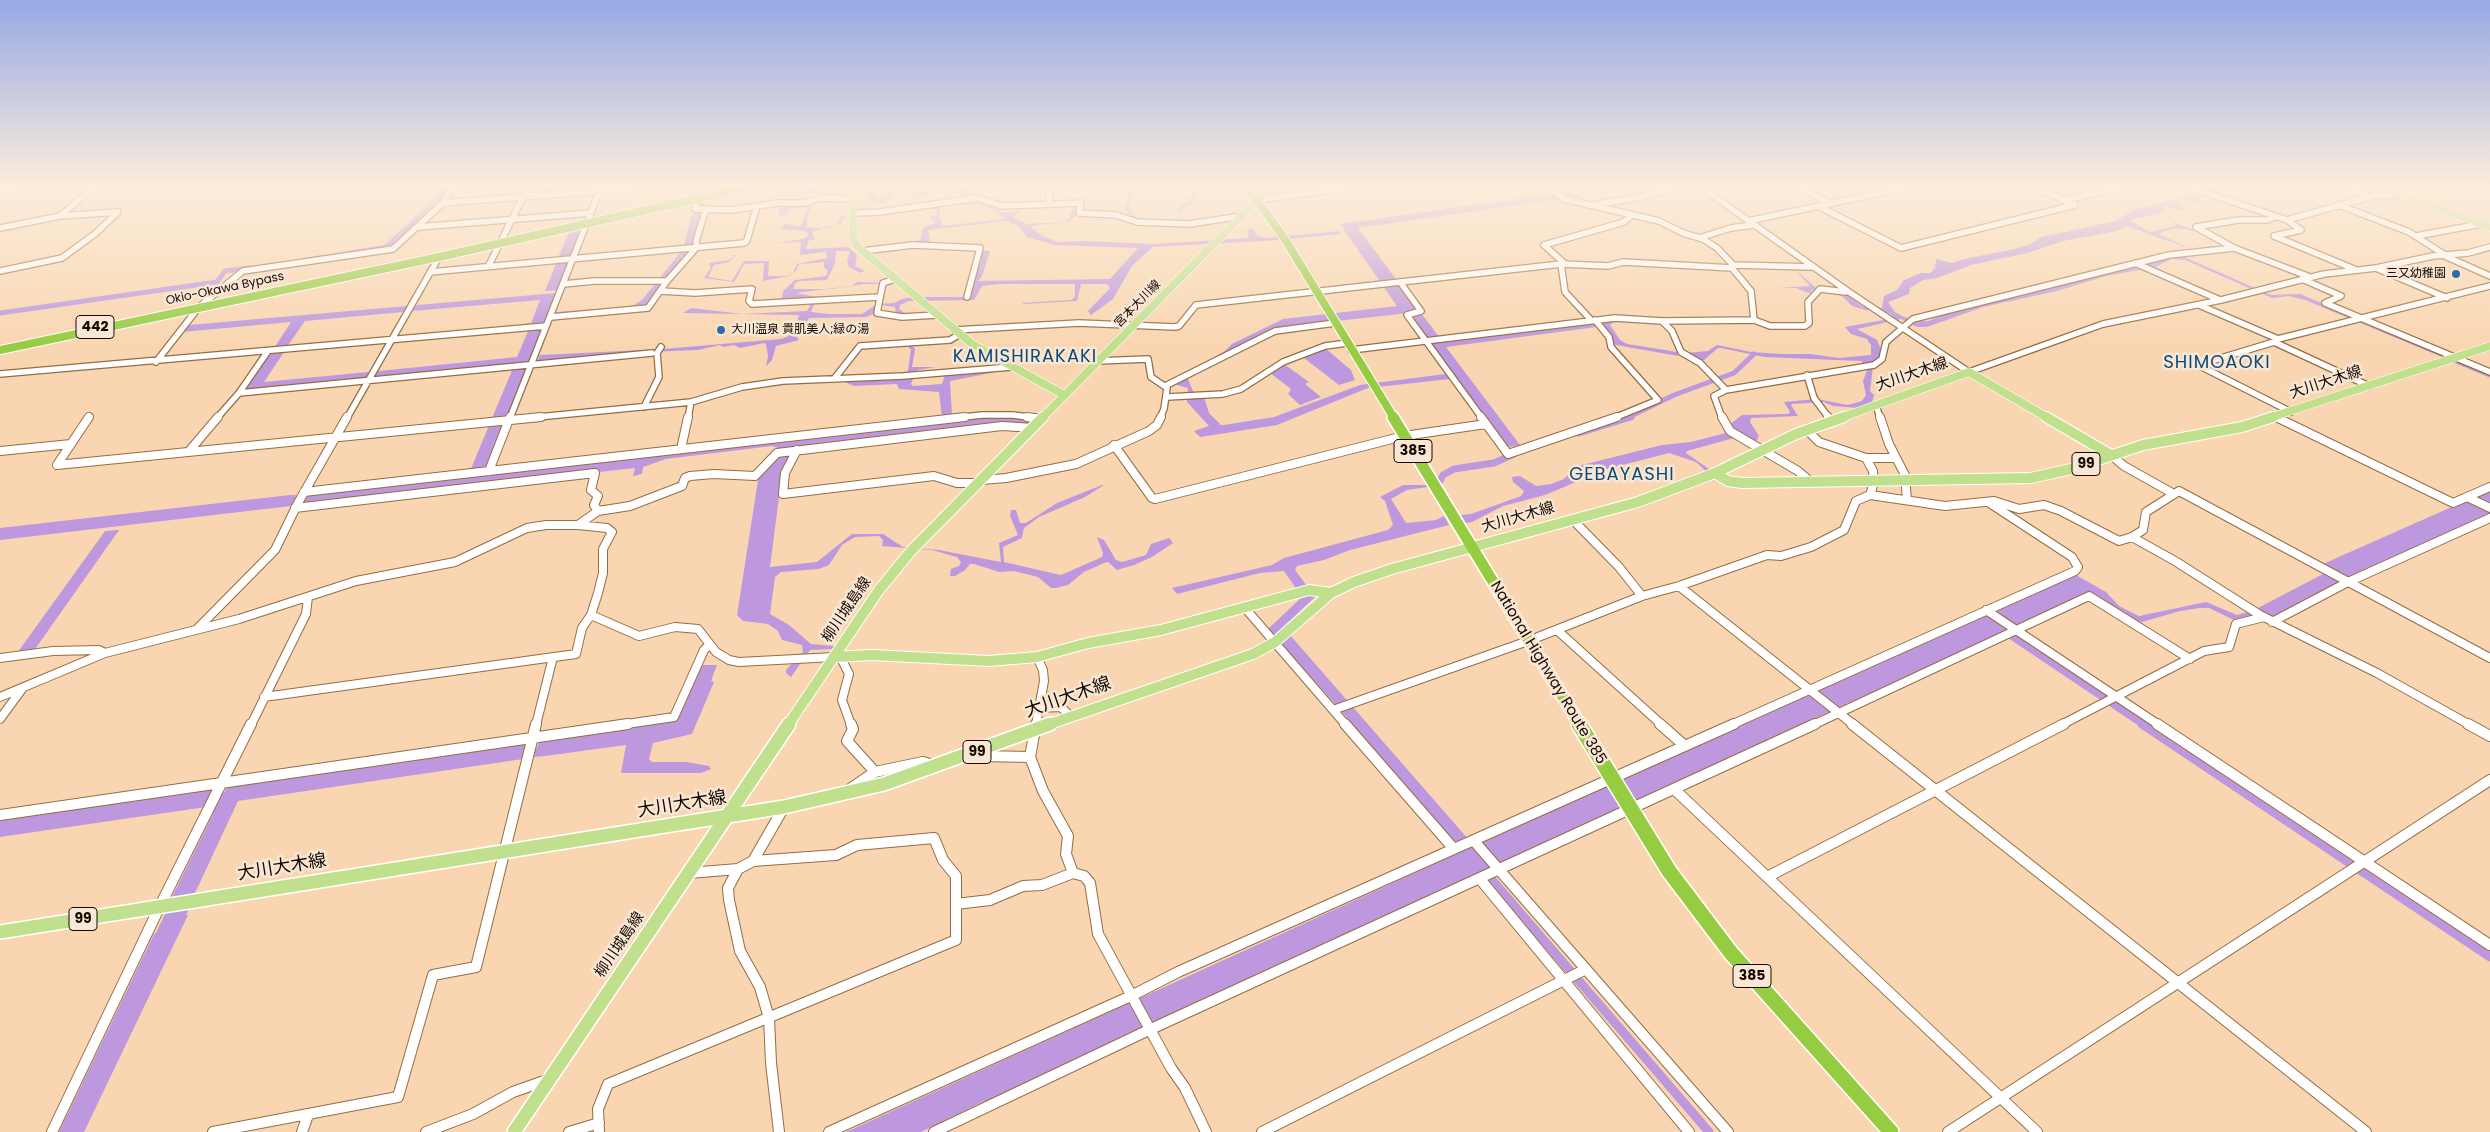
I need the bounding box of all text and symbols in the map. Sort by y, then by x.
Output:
place label: 三又幼稚園 [2386,267,2446,281]
marker: 三又幼稚園 [2450,268,2462,280]
street label: Okio-Okawa Bypass [165,269,285,309]
street label: 宮本大川線 [1112,277,1164,331]
road number: 442 [76,316,114,338]
place label: 大川温泉 貴肌美人;緑の湯 [731,323,869,337]
marker: 大川温泉 貴肌美人;緑の湯 [715,324,727,336]
district label: KAMISHIRAKAKI [951,346,1099,368]
district label: SHIMOAOKI [2162,352,2272,374]
street label: 大川大木線 [1874,354,1950,396]
street label: 大川大木線 [2288,363,2364,403]
road number: 385 [1394,440,1432,462]
road number: 99 [2072,452,2100,476]
district label: GEBAYASHI [1568,464,1676,486]
street label: 大川大木線 [1479,499,1557,537]
street label: 柳川城島線 [819,574,875,646]
street label: National Highway Route 385 [1486,578,1610,768]
street label: 大川大木線 [1022,673,1114,723]
road number: 99 [963,740,991,764]
street label: 大川大木線 [636,787,728,823]
street label: 大川大木線 [236,850,328,886]
road number: 99 [69,908,97,931]
street label: 柳川城島線 [592,909,648,981]
road number: 385 [1733,964,1771,988]

